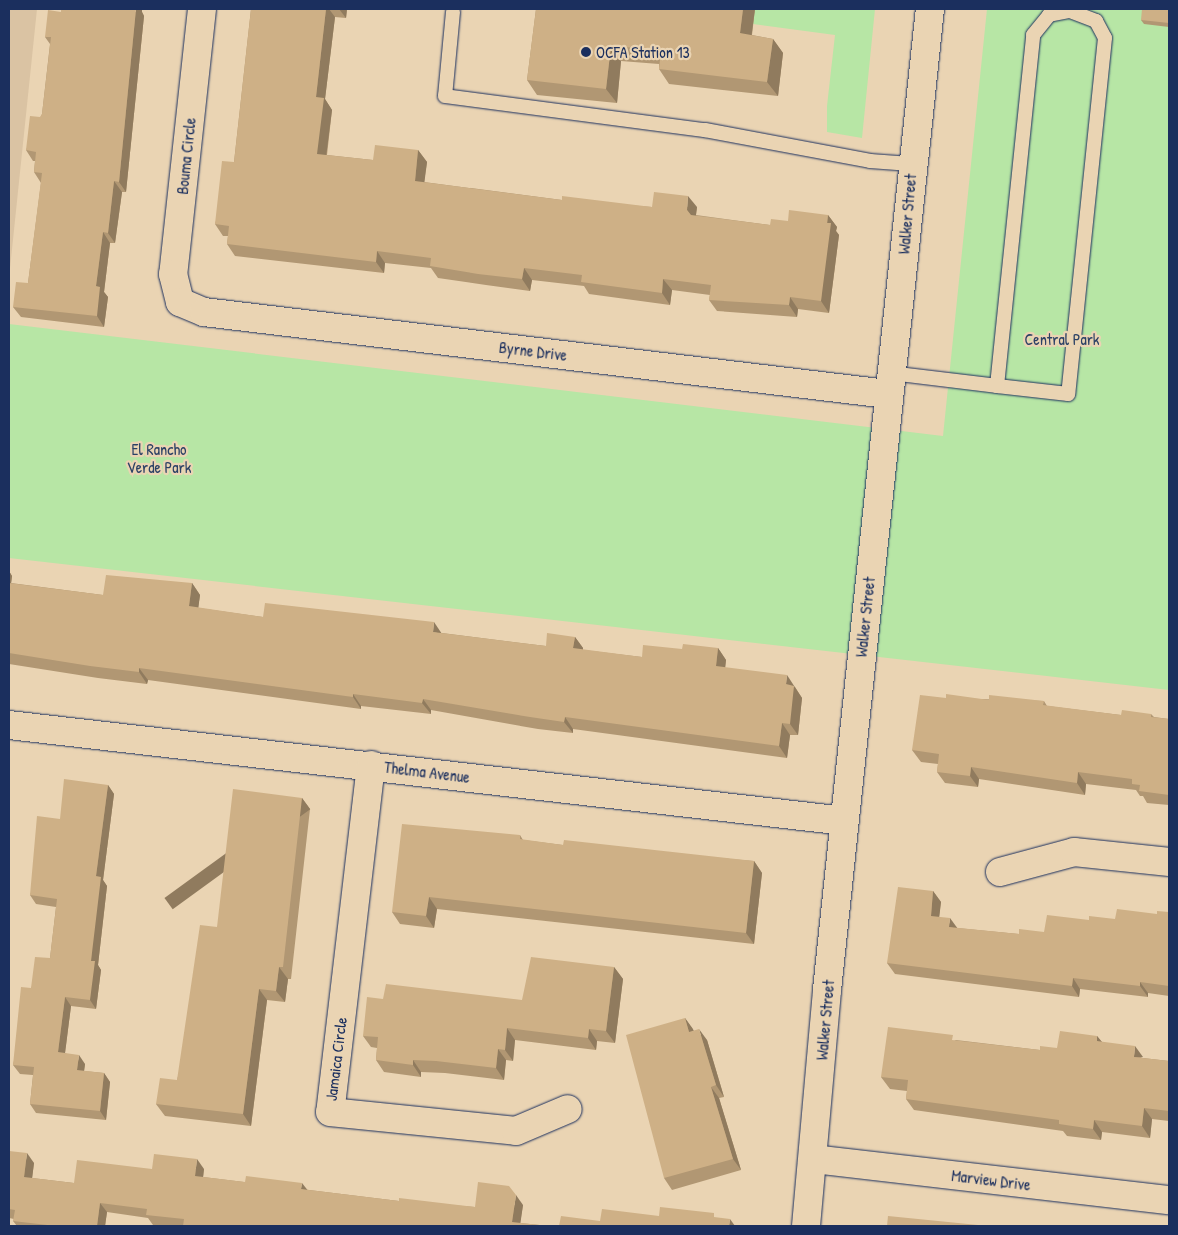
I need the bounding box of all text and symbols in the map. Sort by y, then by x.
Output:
place label: OCFA Station 13 [596,42,690,62]
marker: OCFA Station 13 [580,46,592,58]
street label: Bouma Circle [172,117,200,195]
street label: Walker Street [894,173,920,255]
park label: Central Park [1024,329,1100,349]
street label: Byrne Drive [498,337,568,365]
park label: El Rancho Verde Park [127,439,191,477]
street label: Walker Street [851,576,879,658]
street label: Thelma Avenue [383,757,471,787]
street label: Walker Street [812,979,838,1061]
street label: Jamaica Circle [321,1016,351,1102]
street label: Marview Drive [950,1166,1032,1194]

